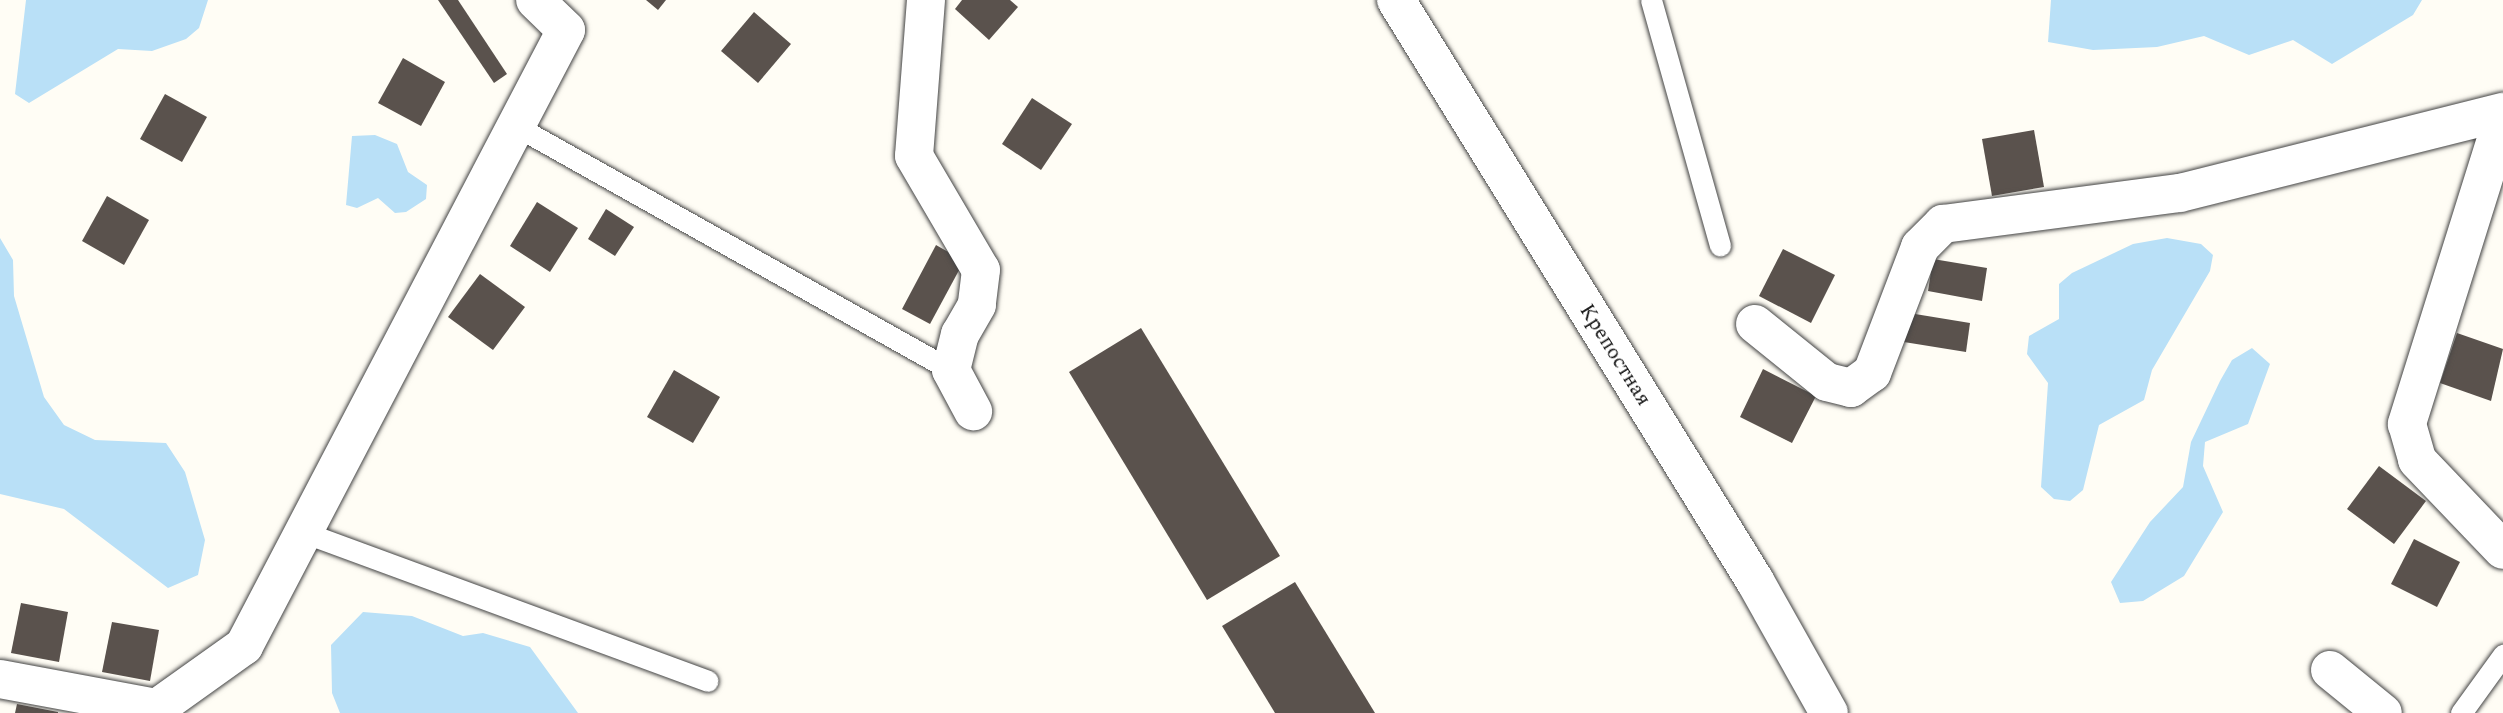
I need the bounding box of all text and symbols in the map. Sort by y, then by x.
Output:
street label: Крепостная [1574,299,1656,411]

